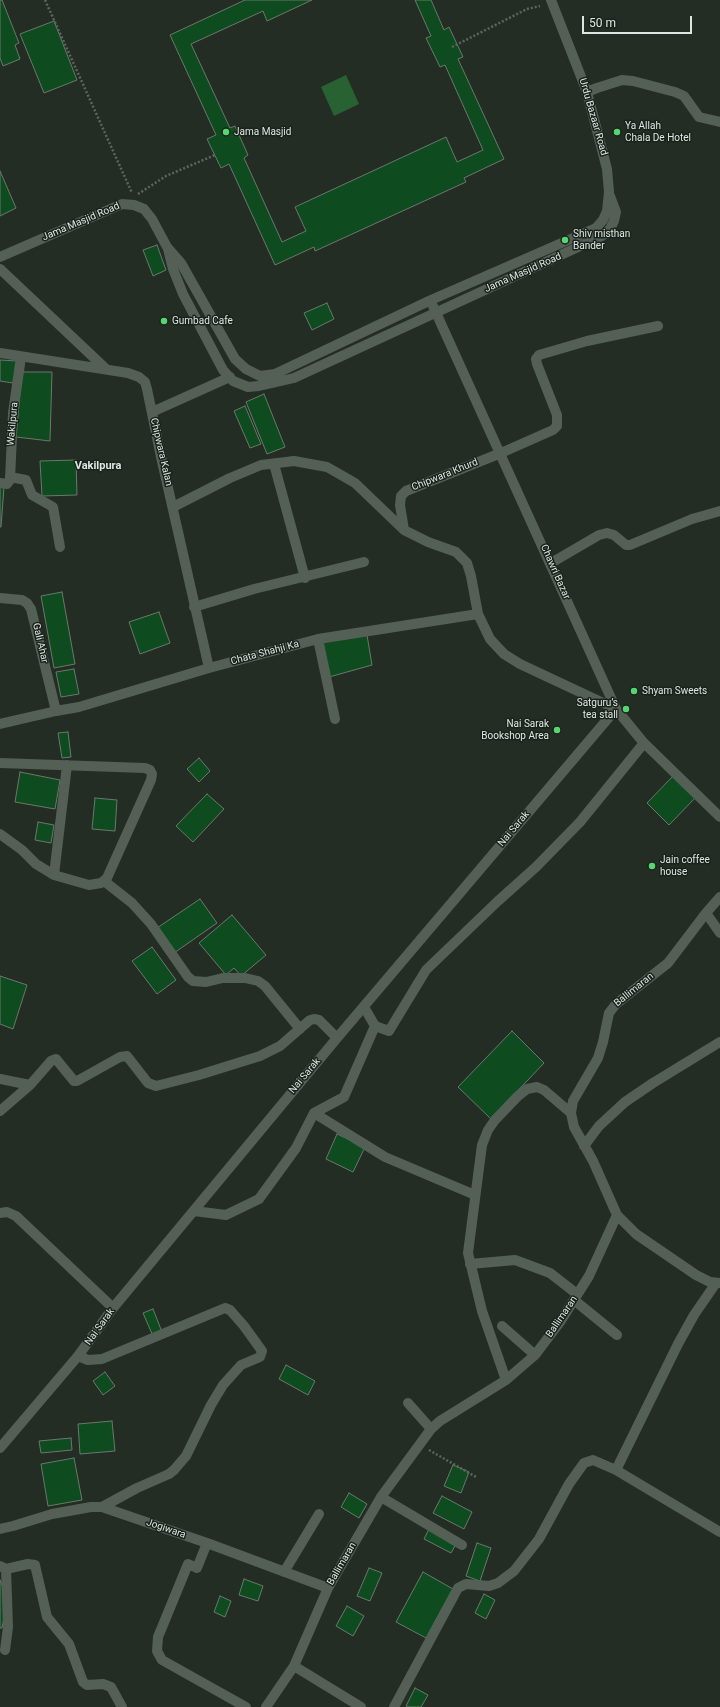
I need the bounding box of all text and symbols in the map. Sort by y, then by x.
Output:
scale bar [584,8,694,34]
text: 50 m [589,16,616,30]
street label: Urdu Bazaar Road [576,77,610,157]
place label: Ya Allah Chala De Hotel [625,120,691,144]
place label: Jama Masjid [234,126,291,138]
marker: Jama Masjid [221,127,231,137]
marker: Ya Allah Chala De Hotel [612,127,622,137]
street label: Jama Masjid Road [41,200,121,244]
place label: Shiv misthan Bander [573,228,630,252]
marker: Shiv misthan Bander [560,235,570,245]
street label: Jama Masjid Road [483,251,563,295]
place label: Gumbad Cafe [172,315,233,327]
marker: Gumbad Cafe [159,316,169,326]
street label: Wakilpura [5,402,21,446]
street label: Chipwara Kalan [147,417,175,487]
street label: Chipwara Khurd [410,456,480,494]
district label: Vakilpura [75,459,121,473]
street label: Chawri Bazar [538,543,572,601]
street label: Gali Ahar [30,622,50,664]
street label: Chata Shahji Ka [230,638,300,668]
place label: Shyam Sweets [642,685,707,697]
marker: Shyam Sweets [629,686,639,696]
place label: Satguru’s tea stall [577,697,618,720]
marker: Satguru’s tea stall [621,704,631,714]
place label: Nai Sarak Bookshop Area [481,718,549,742]
marker: Nai Sarak Bookshop Area [552,725,562,735]
street label: Nai Sarak [496,809,532,849]
place label: Jain coffee house [660,854,710,878]
marker: Jain coffee house [647,861,657,871]
street label: Ballimaran [612,970,656,1010]
street label: Nai Sarak [287,1056,323,1096]
street label: Ballimaran [544,1294,580,1340]
street label: Nai Sarak [83,1306,117,1348]
street label: Jogiwara [145,1517,187,1541]
street label: Ballimaran [325,1541,359,1587]

